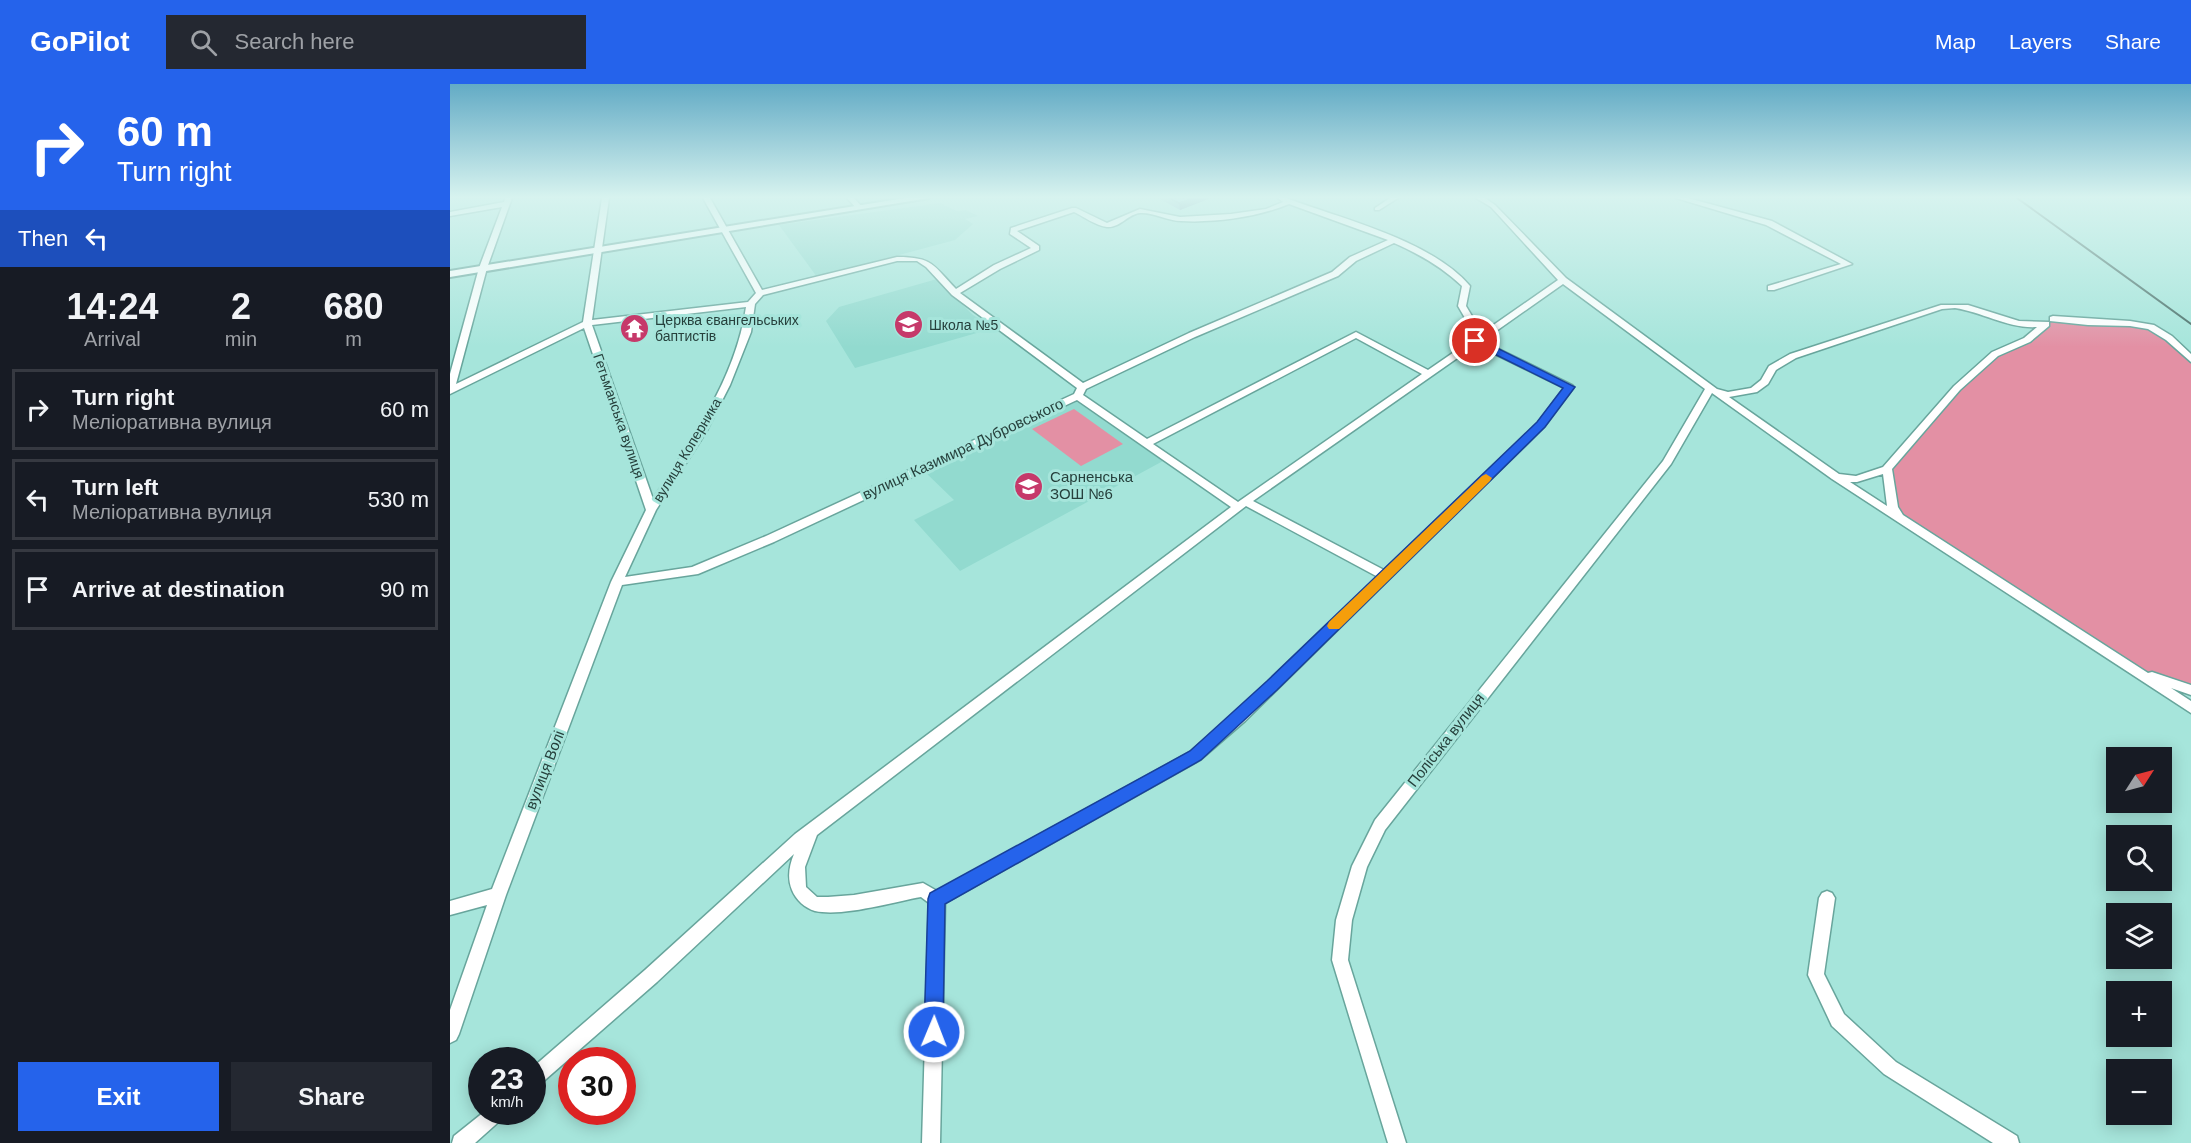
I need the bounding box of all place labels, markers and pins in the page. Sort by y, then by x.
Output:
school or university icon: Школа №5 [892,309,924,341]
temple icon: Церква євангельських баптистів [618,312,650,344]
place label: Церква євангельських баптистів [655,312,799,344]
pin [1449,315,1500,366]
place label: Школа №5 [929,317,998,333]
place label: Сарненська ЗОШ №6 [1050,468,1134,502]
school or university icon: Сарненська ЗОШ №6 [1013,470,1045,502]

